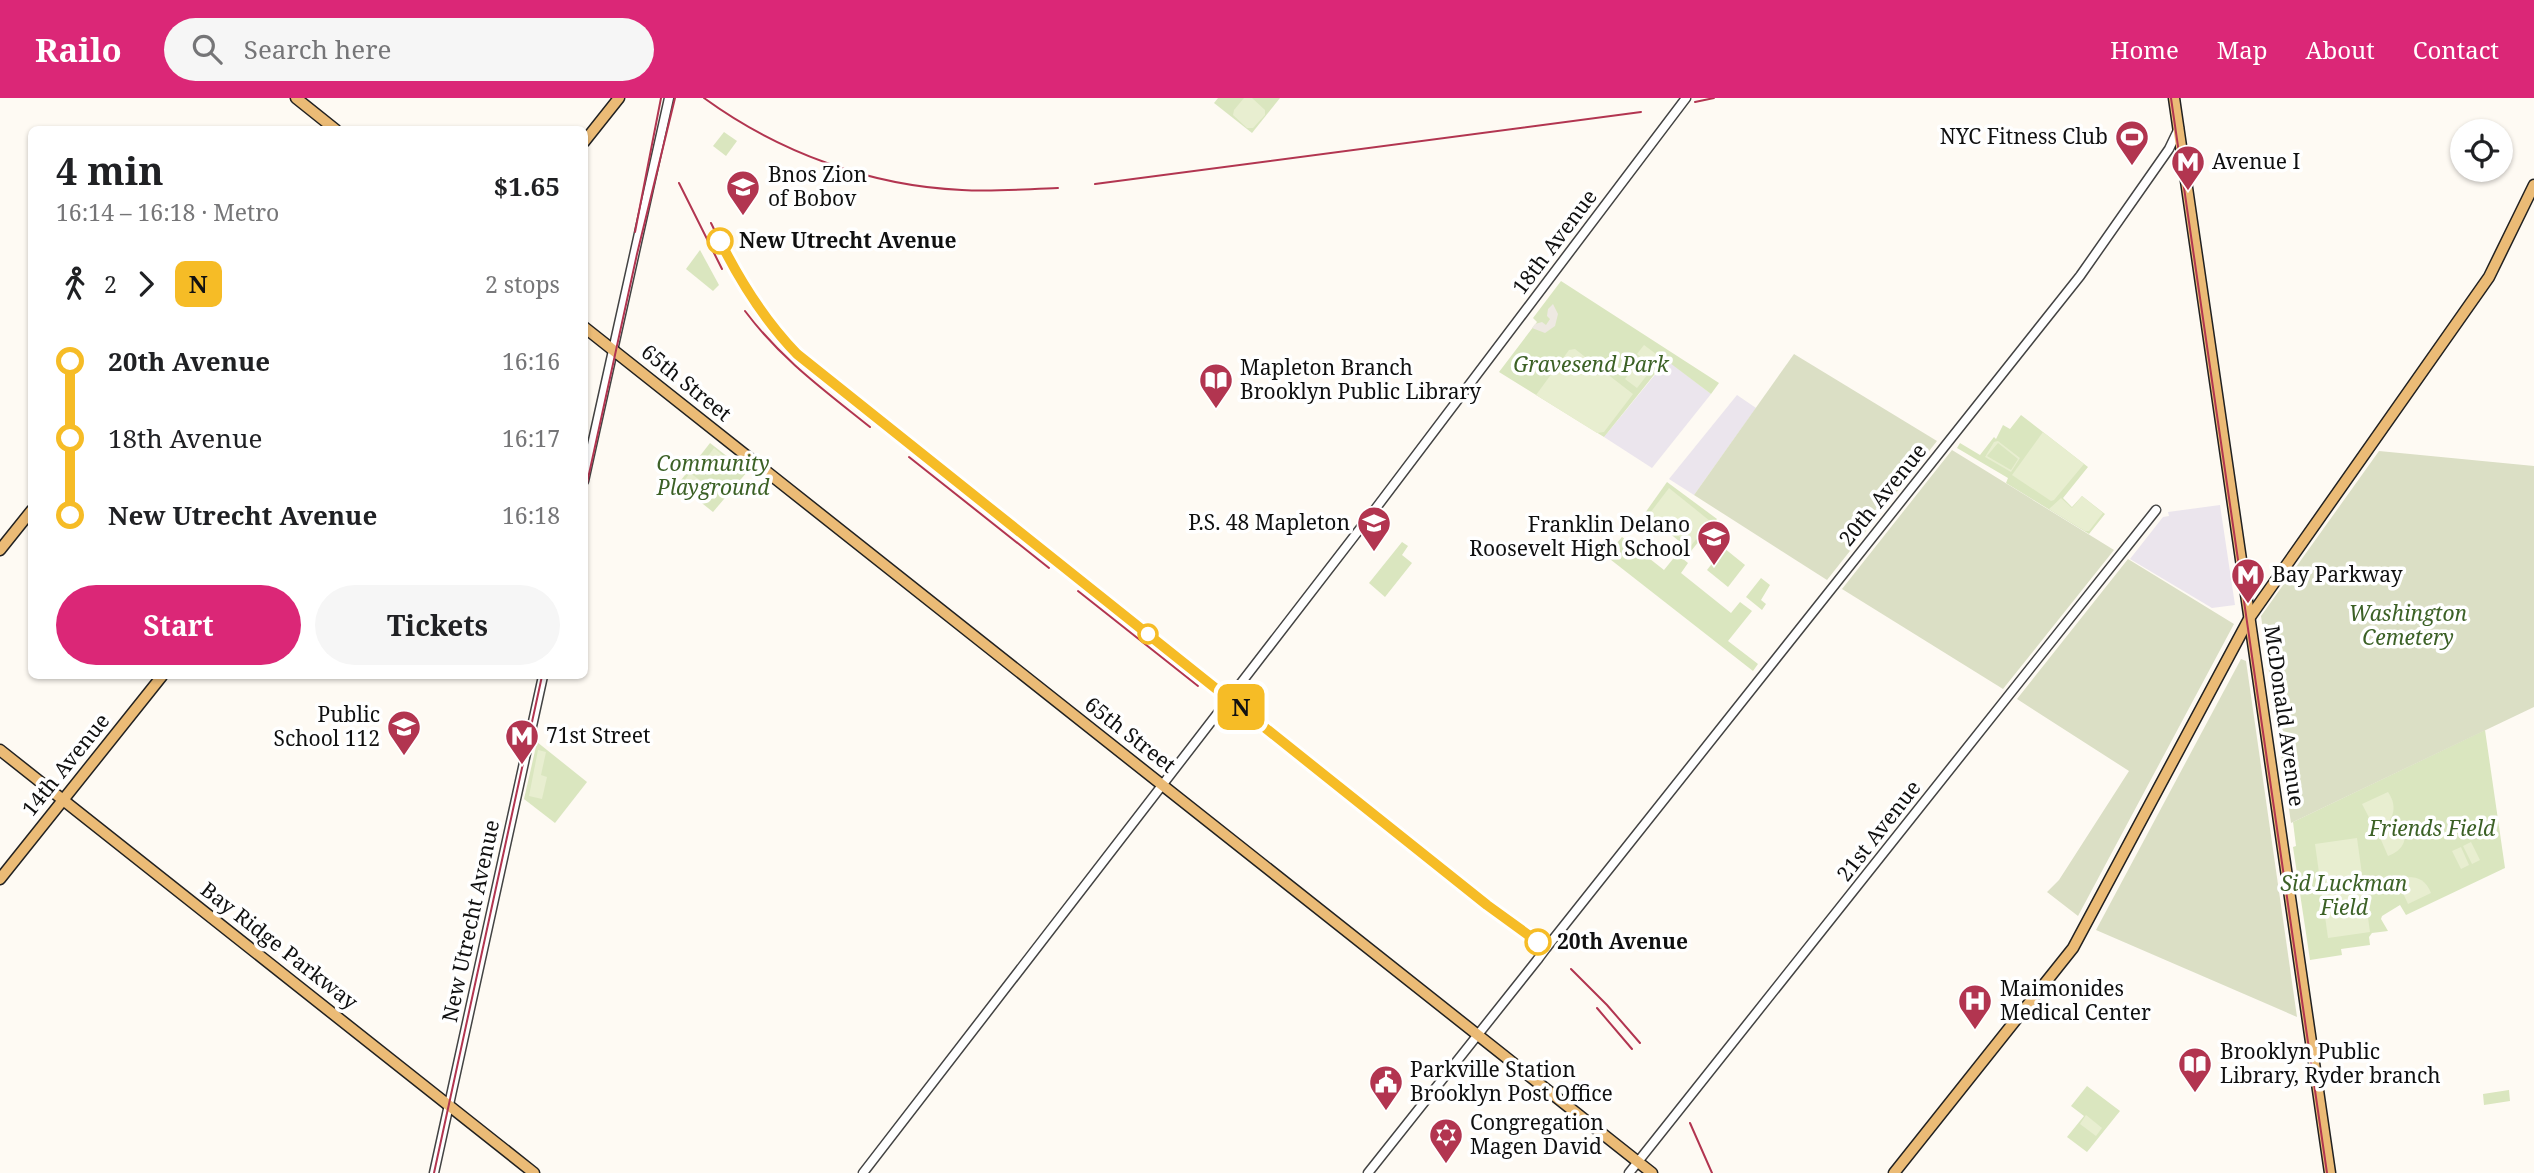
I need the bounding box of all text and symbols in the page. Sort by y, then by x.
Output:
search box [164,18,654,81]
text: Railo [35,27,122,72]
icon: search [188,30,226,68]
text: Search here [244,31,391,67]
text: Home [2110,33,2179,66]
text: Map [2217,33,2268,66]
text: About [2306,33,2375,66]
text: Contact [2413,33,2499,66]
sports icon: NYC Fitness Club [2113,118,2151,167]
map controls [2450,119,2513,182]
button: locate [2450,119,2513,182]
place label: NYC Fitness Club [1940,122,2108,150]
metro station icon: Avenue I [2169,143,2207,192]
text: 4 min [56,144,164,196]
place label: Avenue I [2212,147,2300,175]
place label: Bnos Zion of Bobov [768,160,867,212]
text: $1.65 [494,168,560,204]
school or university icon: Bnos Zion of Bobov [724,168,762,217]
street label: 18th Avenue [1505,183,1603,300]
text: 16:14 – 16:18 · Metro [56,196,279,228]
place label: New Utrecht Avenue [739,226,957,254]
marker: New Utrecht Avenue [707,228,733,254]
icon: walk [56,265,94,303]
icon: forward [127,265,165,303]
text: N [189,267,208,300]
text: 2 [104,268,117,300]
text: 2 stops [485,268,560,300]
street label: 65th Street [636,337,737,427]
text: 20th Avenue [108,343,270,379]
text: 16:16 [502,345,560,377]
park label: Gravesend Park [1513,350,1670,378]
place label: Mapleton Branch Brooklyn Public Library [1240,353,1481,405]
library icon: Mapleton Branch Brooklyn Public Library [1197,361,1235,410]
text: 18th Avenue [108,420,262,456]
text: 16:17 [502,422,560,454]
street label: 20th Avenue [1832,437,1932,552]
park label: Community Playground [656,449,770,501]
text: New Utrecht Avenue [108,497,377,533]
text: 16:18 [502,499,560,531]
school or university icon: P.S. 48 Mapleton [1355,504,1393,553]
place label: P.S. 48 Mapleton [1188,508,1350,536]
place label: Franklin Delano Roosevelt High School [1469,510,1690,562]
school or university icon: Franklin Delano Roosevelt High School [1695,518,1733,567]
metro station icon: Bay Parkway [2229,556,2267,605]
place label: Bay Parkway [2272,560,2403,588]
button: Start [56,585,301,665]
button: Tickets [315,585,560,665]
park label: Washington Cemetery [2349,599,2468,651]
street label: McDonald Avenue [2258,623,2312,808]
unlabelled marker [1138,624,1158,644]
line badge: N [1218,684,1264,730]
street label: 65th Street [1079,690,1182,779]
text: N [1232,690,1250,723]
place label: Public School 112 [273,700,380,752]
street label: 14th Avenue [15,707,115,822]
school or university icon: Public School 112 [385,708,423,757]
metro station icon: 71st Street [503,717,541,766]
place label: 71st Street [546,721,650,749]
street label: 21st Avenue [1830,774,1926,887]
park label: Friends Field [2368,814,2496,842]
street label: New Utrecht Avenue [435,817,505,1024]
park label: Sid Luckman Field [2281,869,2408,921]
street label: Bay Ridge Parkway [195,875,364,1015]
place label: 20th Avenue [1557,927,1688,955]
marker: 20th Avenue [1525,929,1551,955]
place label: Maimonides Medical Center [2000,974,2151,1026]
hospital icon: Maimonides Medical Center [1956,982,1994,1031]
place label: Brooklyn Public Library, Ryder branch [2220,1037,2441,1089]
library icon: Brooklyn Public Library, Ryder branch [2176,1045,2214,1094]
place label: Parkville Station Brooklyn Post Office [1410,1055,1613,1107]
public building icon: Parkville Station Brooklyn Post Office [1367,1063,1405,1112]
place label: Congregation Magen David [1470,1108,1604,1160]
synagogue icon: Congregation Magen David [1427,1116,1465,1165]

